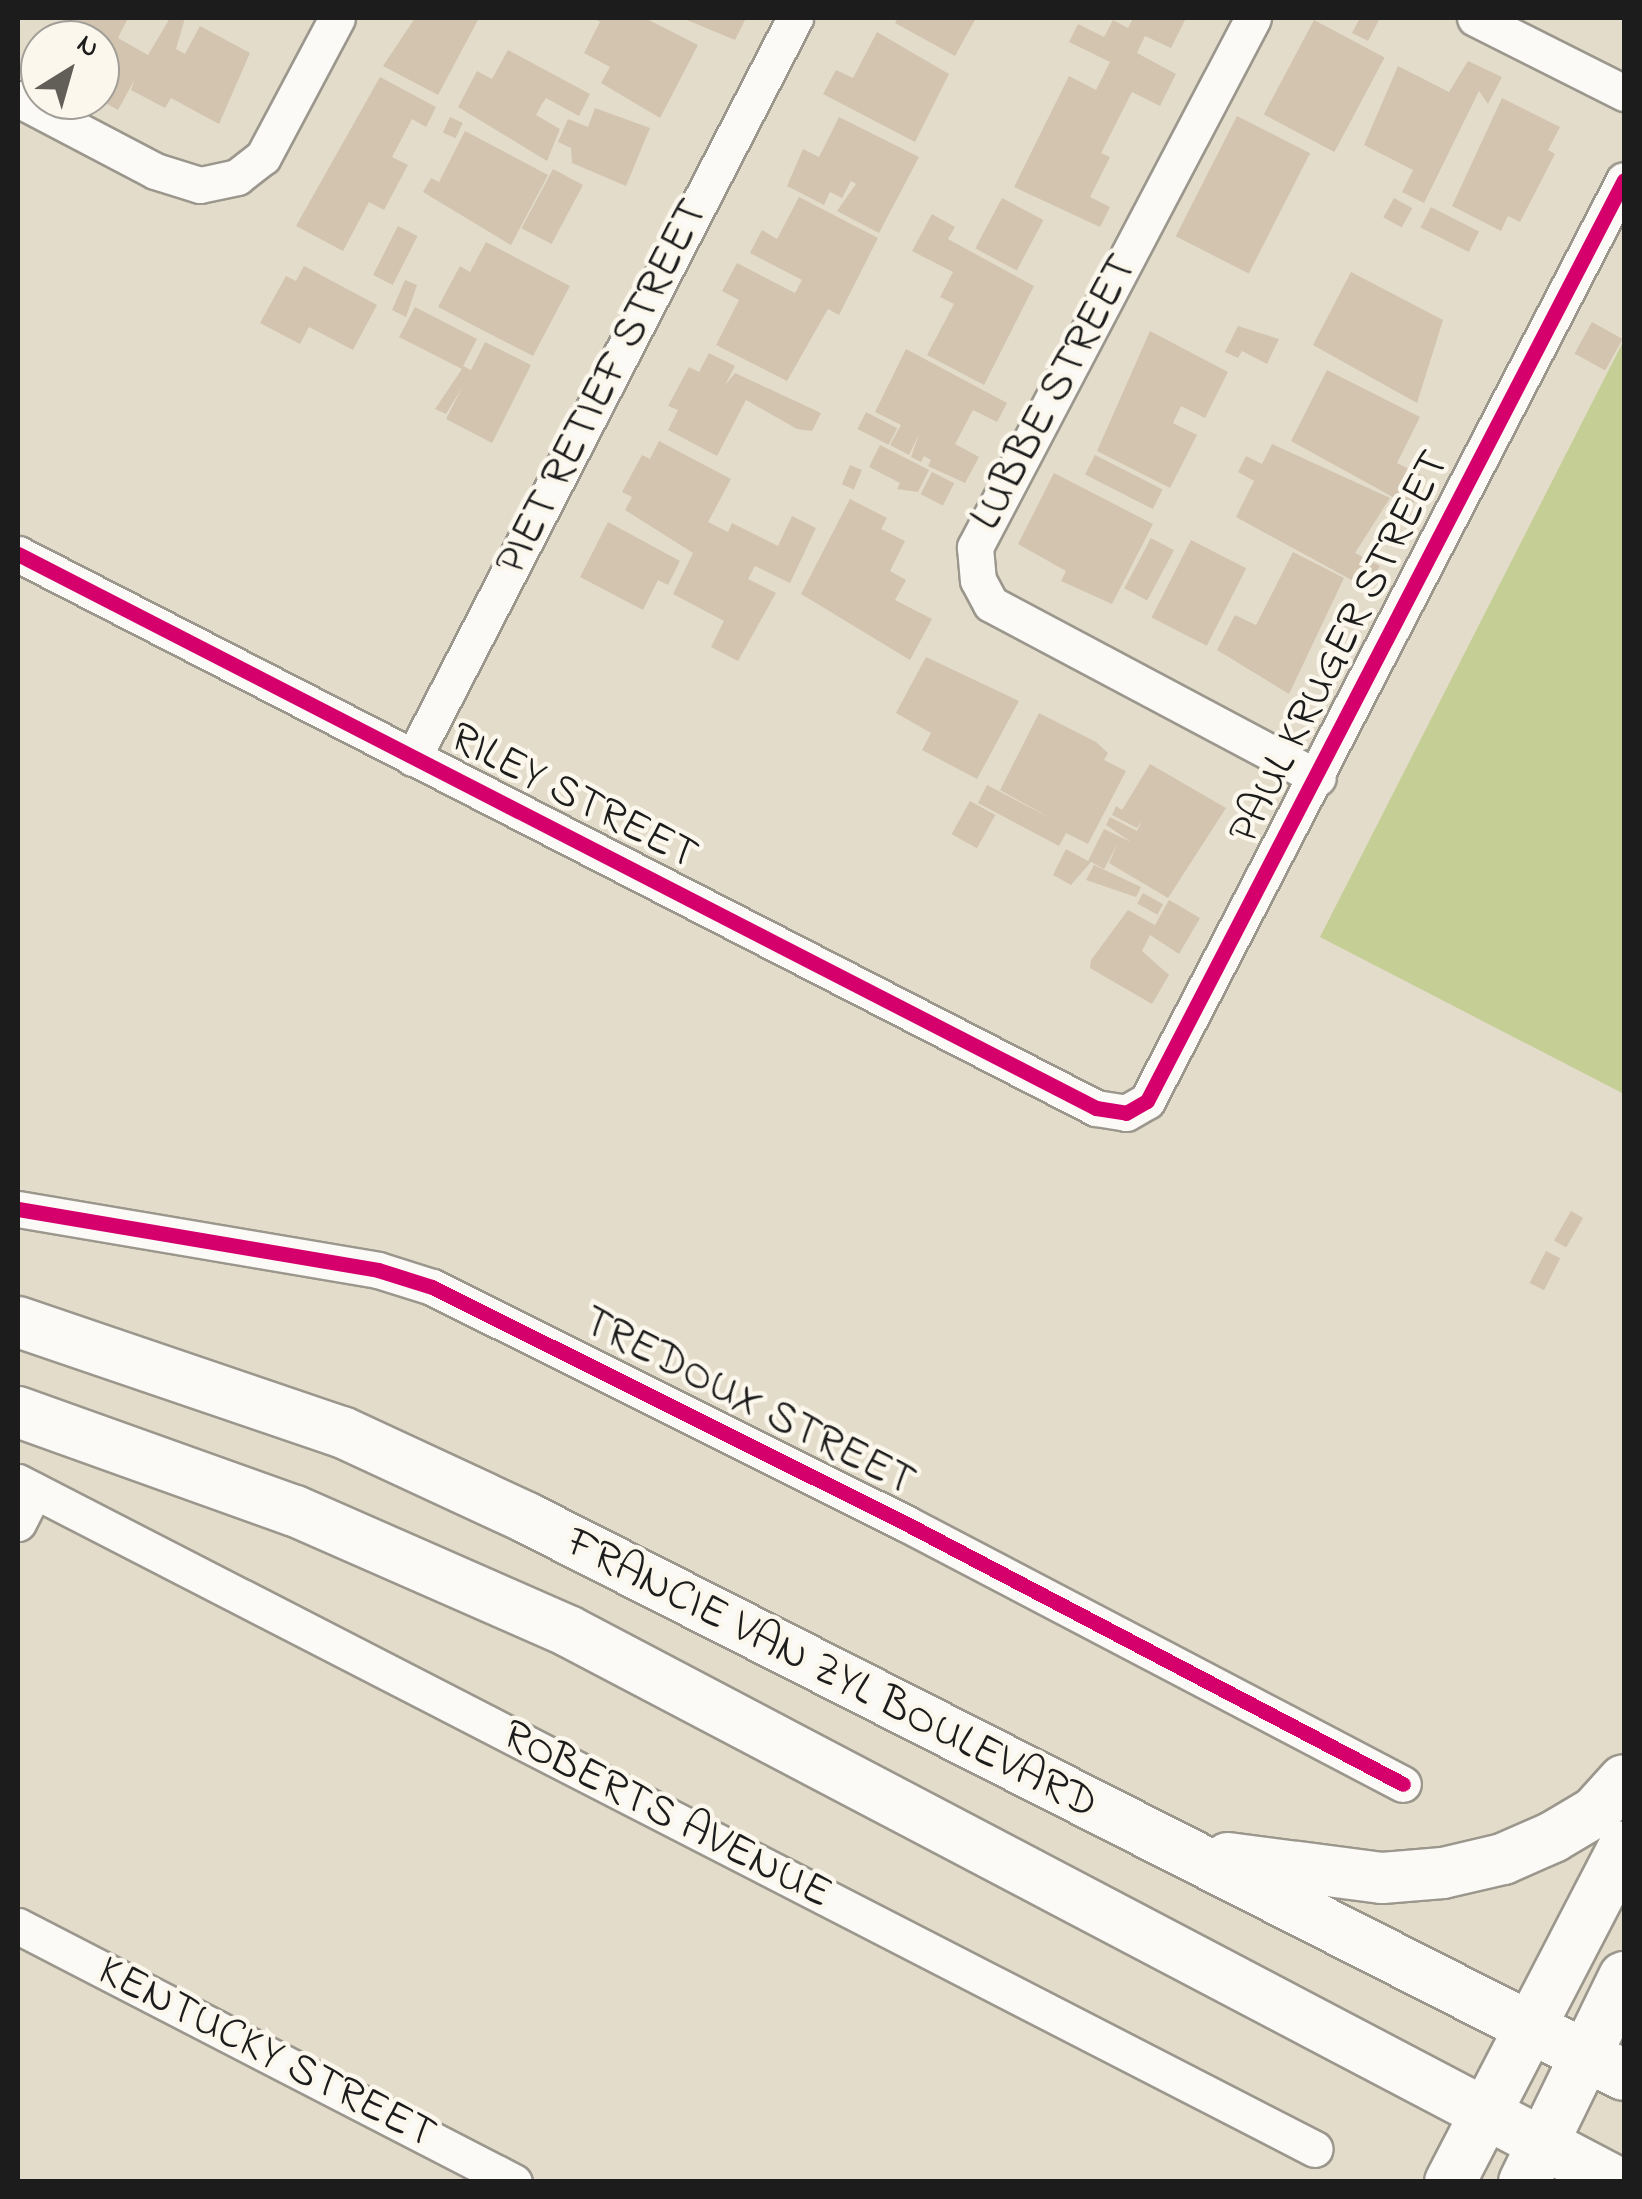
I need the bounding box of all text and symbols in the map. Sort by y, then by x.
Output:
north arrow [20,20,120,120]
text: N [67,25,107,69]
street label: PIET RETIEF STREET [486,191,722,585]
street label: LUBBE STREET [961,246,1151,540]
street label: PAUL KRUGER STREET [1218,442,1464,854]
street label: RILEY STREET [440,712,706,884]
street label: TREDOUX STREET [573,1296,923,1510]
street label: FRANCIE VAN ZYL BOULEVARD [556,1517,1106,1833]
street label: ROBERTS AVENUE [492,1710,840,1922]
street label: KENTUCKY STREET [88,1945,444,2163]

